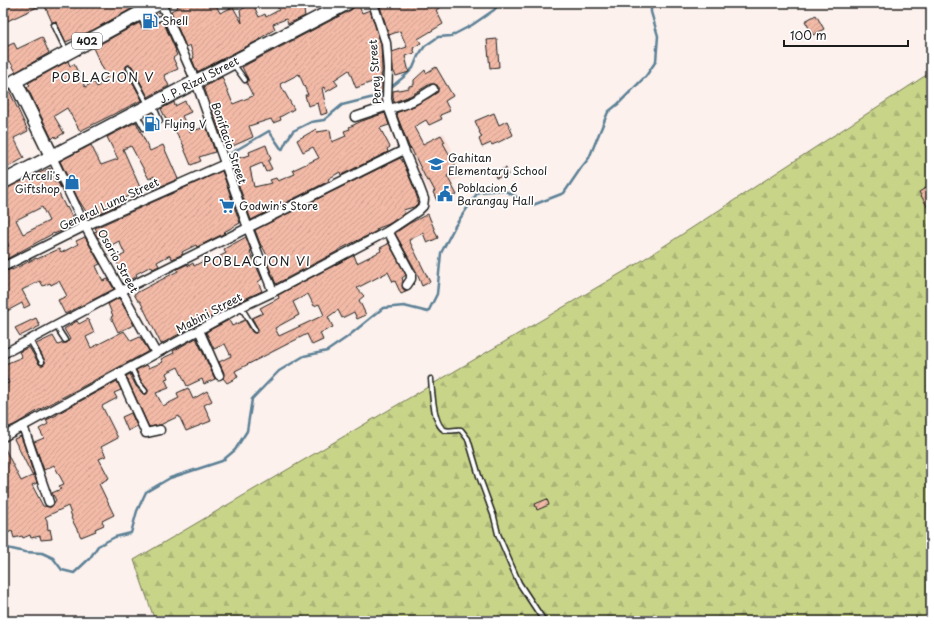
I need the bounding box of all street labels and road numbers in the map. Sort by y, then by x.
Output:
road number: 402 [72,33,102,49]
street label: Perey Street [364,39,385,105]
street label: J. P. Rizal Street [156,52,242,107]
street label: Bonifacio Street [208,100,252,186]
street label: General Luna Street [56,173,162,234]
street label: Osorio Street [94,226,143,296]
street label: Mabini Street [173,288,245,337]

